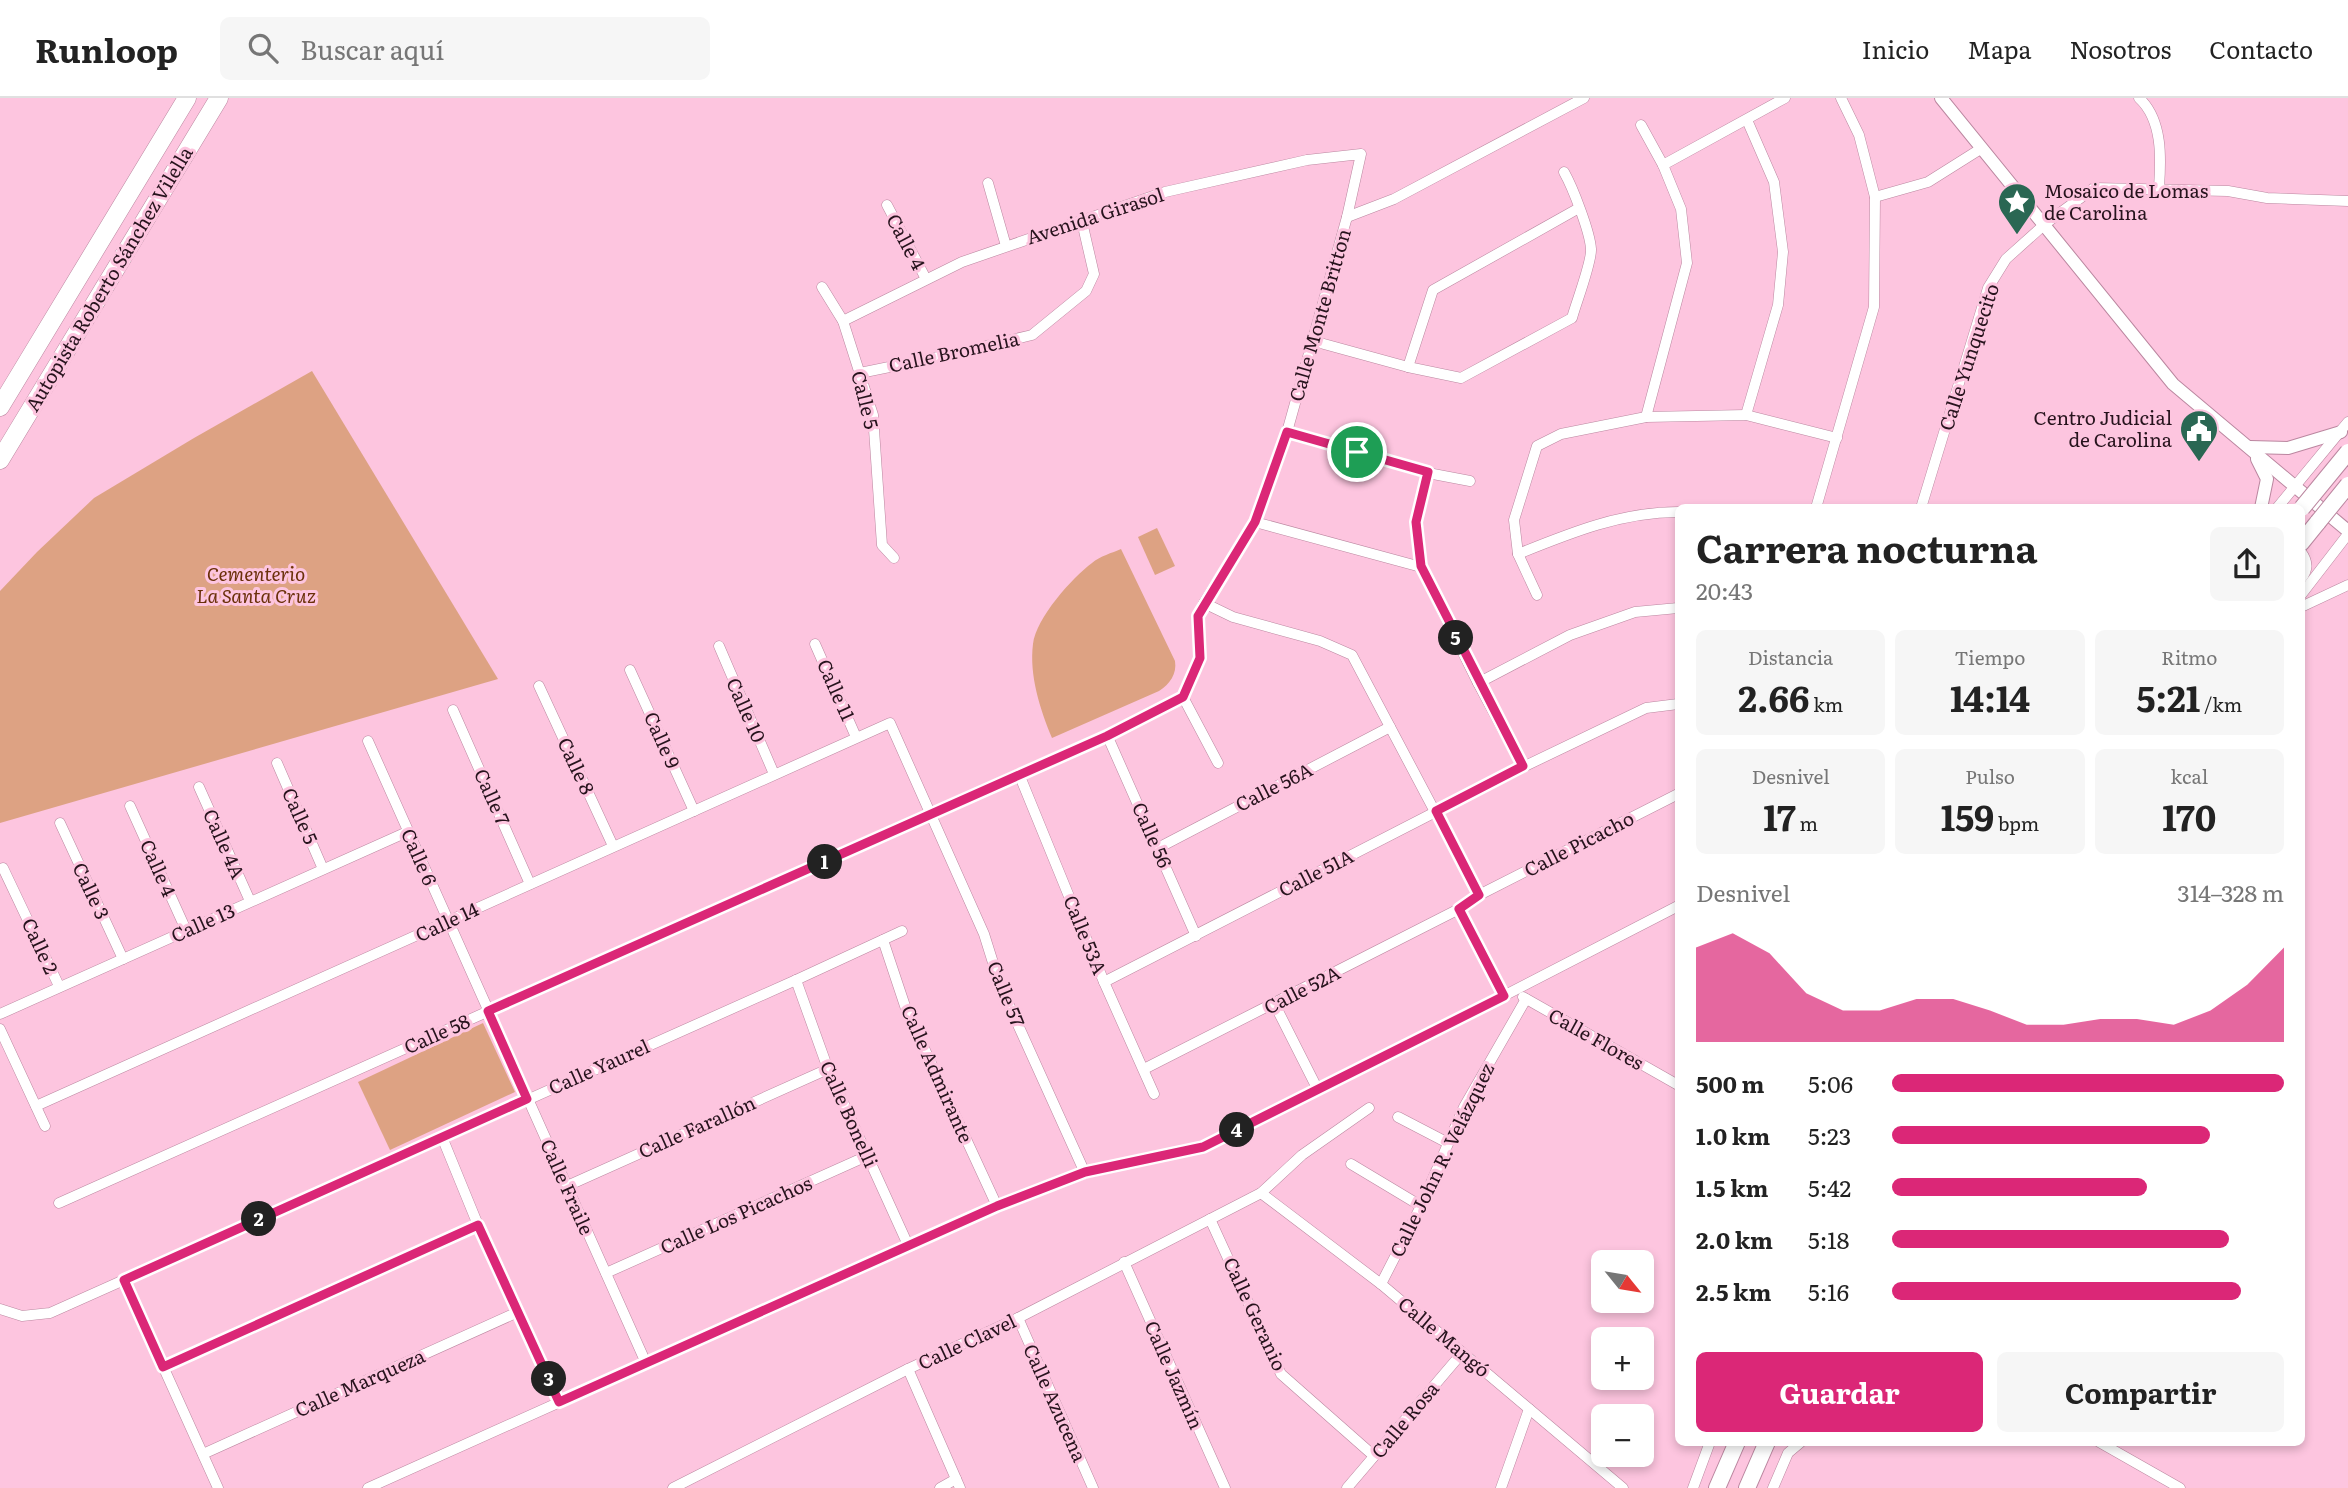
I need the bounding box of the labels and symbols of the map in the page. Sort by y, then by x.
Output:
street label: Autopista Roberto Sánchez Vilella [18,140,199,416]
place label: Mosaico de Lomas de Carolina [2044,176,2209,226]
street label: Avenida Girasol [1022,180,1167,250]
place icon: Mosaico de Lomas de Carolina [1996,181,2038,236]
street label: Calle 4 [880,208,934,275]
street label: Calle Monte Britton [1281,225,1357,404]
street label: Calle Yunquecito [1931,280,2005,434]
street label: Calle Bromelia [886,323,1022,379]
street label: Calle 5 [845,368,887,432]
place label: Centro Judicial de Carolina [2034,403,2173,453]
public building icon: Centro Judicial de Carolina [2178,408,2220,463]
pin [1327,422,1387,482]
park label: Cementerio La Santa Cruz [196,559,316,609]
pin: 5 [1438,620,1474,656]
street label: Calle 11 [811,654,863,725]
street label: Calle 10 [720,673,774,746]
street label: Calle 9 [638,707,688,773]
street label: Calle 8 [552,732,602,799]
street label: Calle 56A [1230,755,1317,818]
street label: Calle 7 [468,764,518,830]
street label: Calle 5 [276,783,326,849]
street label: Calle 56 [1126,797,1180,872]
street label: Calle Picacho [1519,803,1638,883]
street label: Calle 4A [197,804,253,883]
street label: Calle 6 [395,824,445,890]
street label: Calle 4 [134,834,184,901]
street label: Calle 51A [1273,841,1358,903]
pin: 1 [808,844,842,880]
street label: Calle 3 [67,858,117,924]
street label: Calle 53A [1057,891,1115,979]
street label: Calle 14 [410,894,483,948]
street label: Calle 13 [166,896,239,949]
street label: Calle 2 [16,913,66,978]
street label: Calle 57 [981,957,1033,1031]
street label: Calle 52A [1258,958,1345,1020]
street label: Calle Admirante [895,1000,981,1147]
street label: Calle Flores [1544,1000,1650,1076]
street label: Calle 58 [399,1006,474,1060]
street label: Calle Yaurel [544,1031,654,1101]
street label: Calle Bonelli [814,1056,886,1171]
street label: Calle John R. Velázquez [1382,1058,1500,1261]
street label: Calle Farallón [633,1088,760,1164]
pin: 4 [1220,1112,1254,1148]
street label: Calle Fraile [534,1134,602,1239]
street label: Calle Los Picachos [655,1168,816,1260]
pin: 2 [242,1202,276,1236]
north arrow [1591,1250,1654,1312]
street label: Calle Geranio [1217,1252,1294,1375]
street label: Calle Mangó [1393,1289,1497,1383]
street label: Calle Clavel [913,1306,1020,1376]
street label: Calle Jazmín [1138,1316,1211,1433]
street label: Calle Azucena [1017,1339,1095,1467]
street label: Calle Marqueza [290,1341,430,1423]
pin: 3 [532,1362,566,1396]
street label: Calle Rosa [1364,1374,1445,1464]

